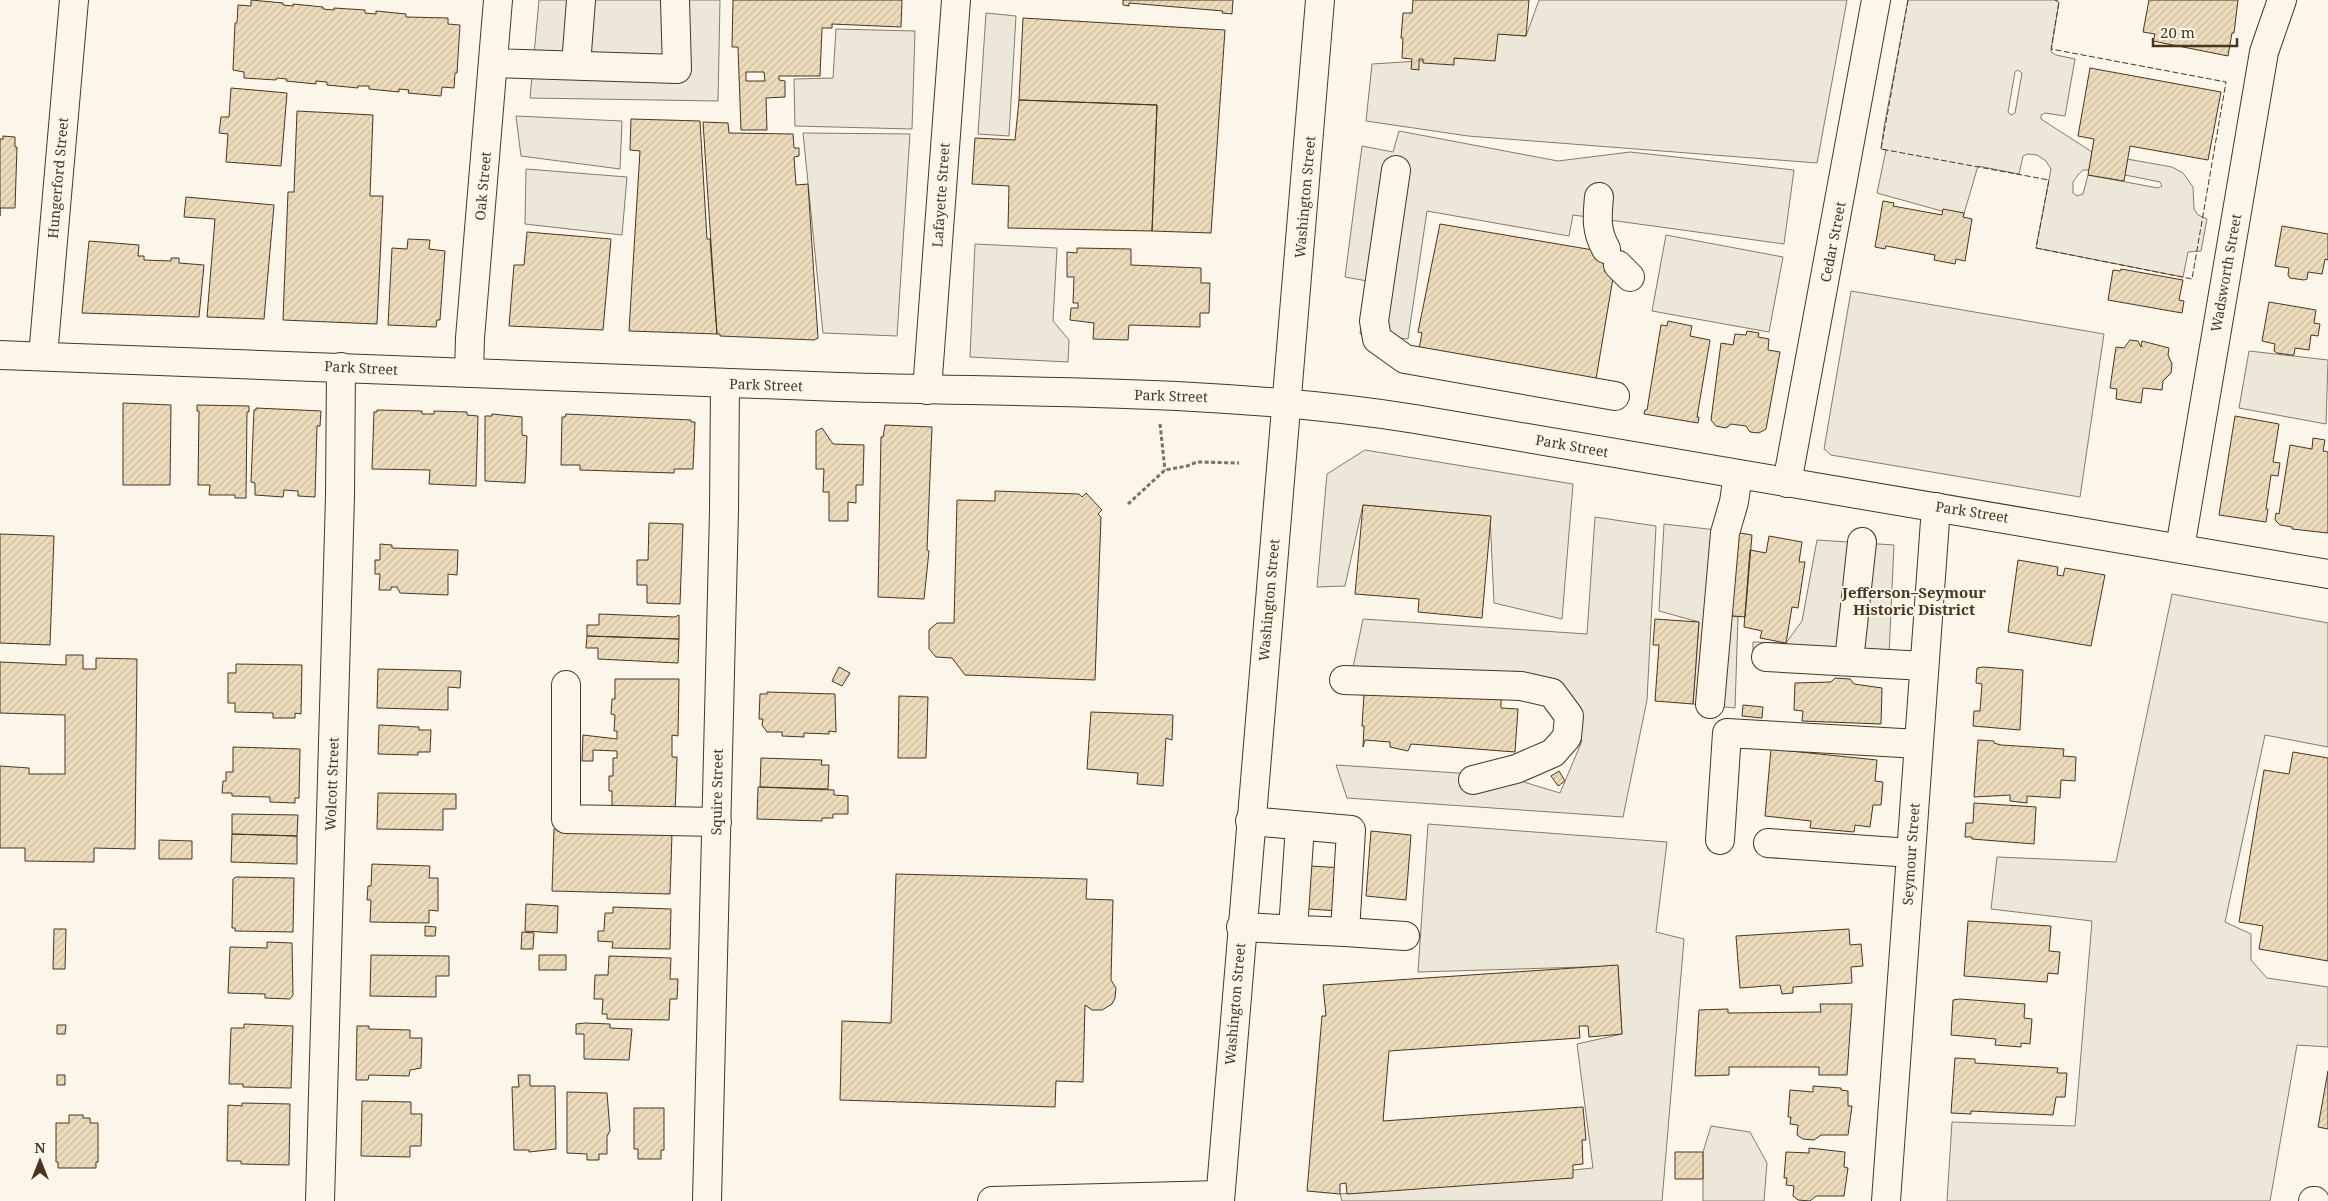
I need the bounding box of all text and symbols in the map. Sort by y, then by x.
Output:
scale bar [2153,15,2237,47]
text: 20 m [2160,22,2195,42]
street label: Hungerford Street [43,116,72,239]
street label: Washington Street [1290,135,1319,259]
street label: Lafayette Street [927,142,954,248]
street label: Oak Street [470,151,495,221]
street label: Cedar Street [1815,200,1850,284]
street label: Wadsworth Street [2206,212,2245,334]
street label: Park Street [324,356,398,379]
street label: Park Street [729,374,803,395]
street label: Park Street [1134,385,1208,406]
street label: Park Street [1534,430,1610,461]
street label: Park Street [1934,496,2010,527]
street label: Washington Street [1254,538,1283,662]
district label: Jefferson–Seymour Historic District [1841,582,1986,619]
street label: Wolcott Street [320,737,343,831]
street label: Squire Street [706,749,727,835]
street label: Seymour Street [1897,802,1924,906]
street label: Washington Street [1220,942,1249,1066]
north arrow [15,1136,65,1186]
text: N [34,1138,46,1157]

